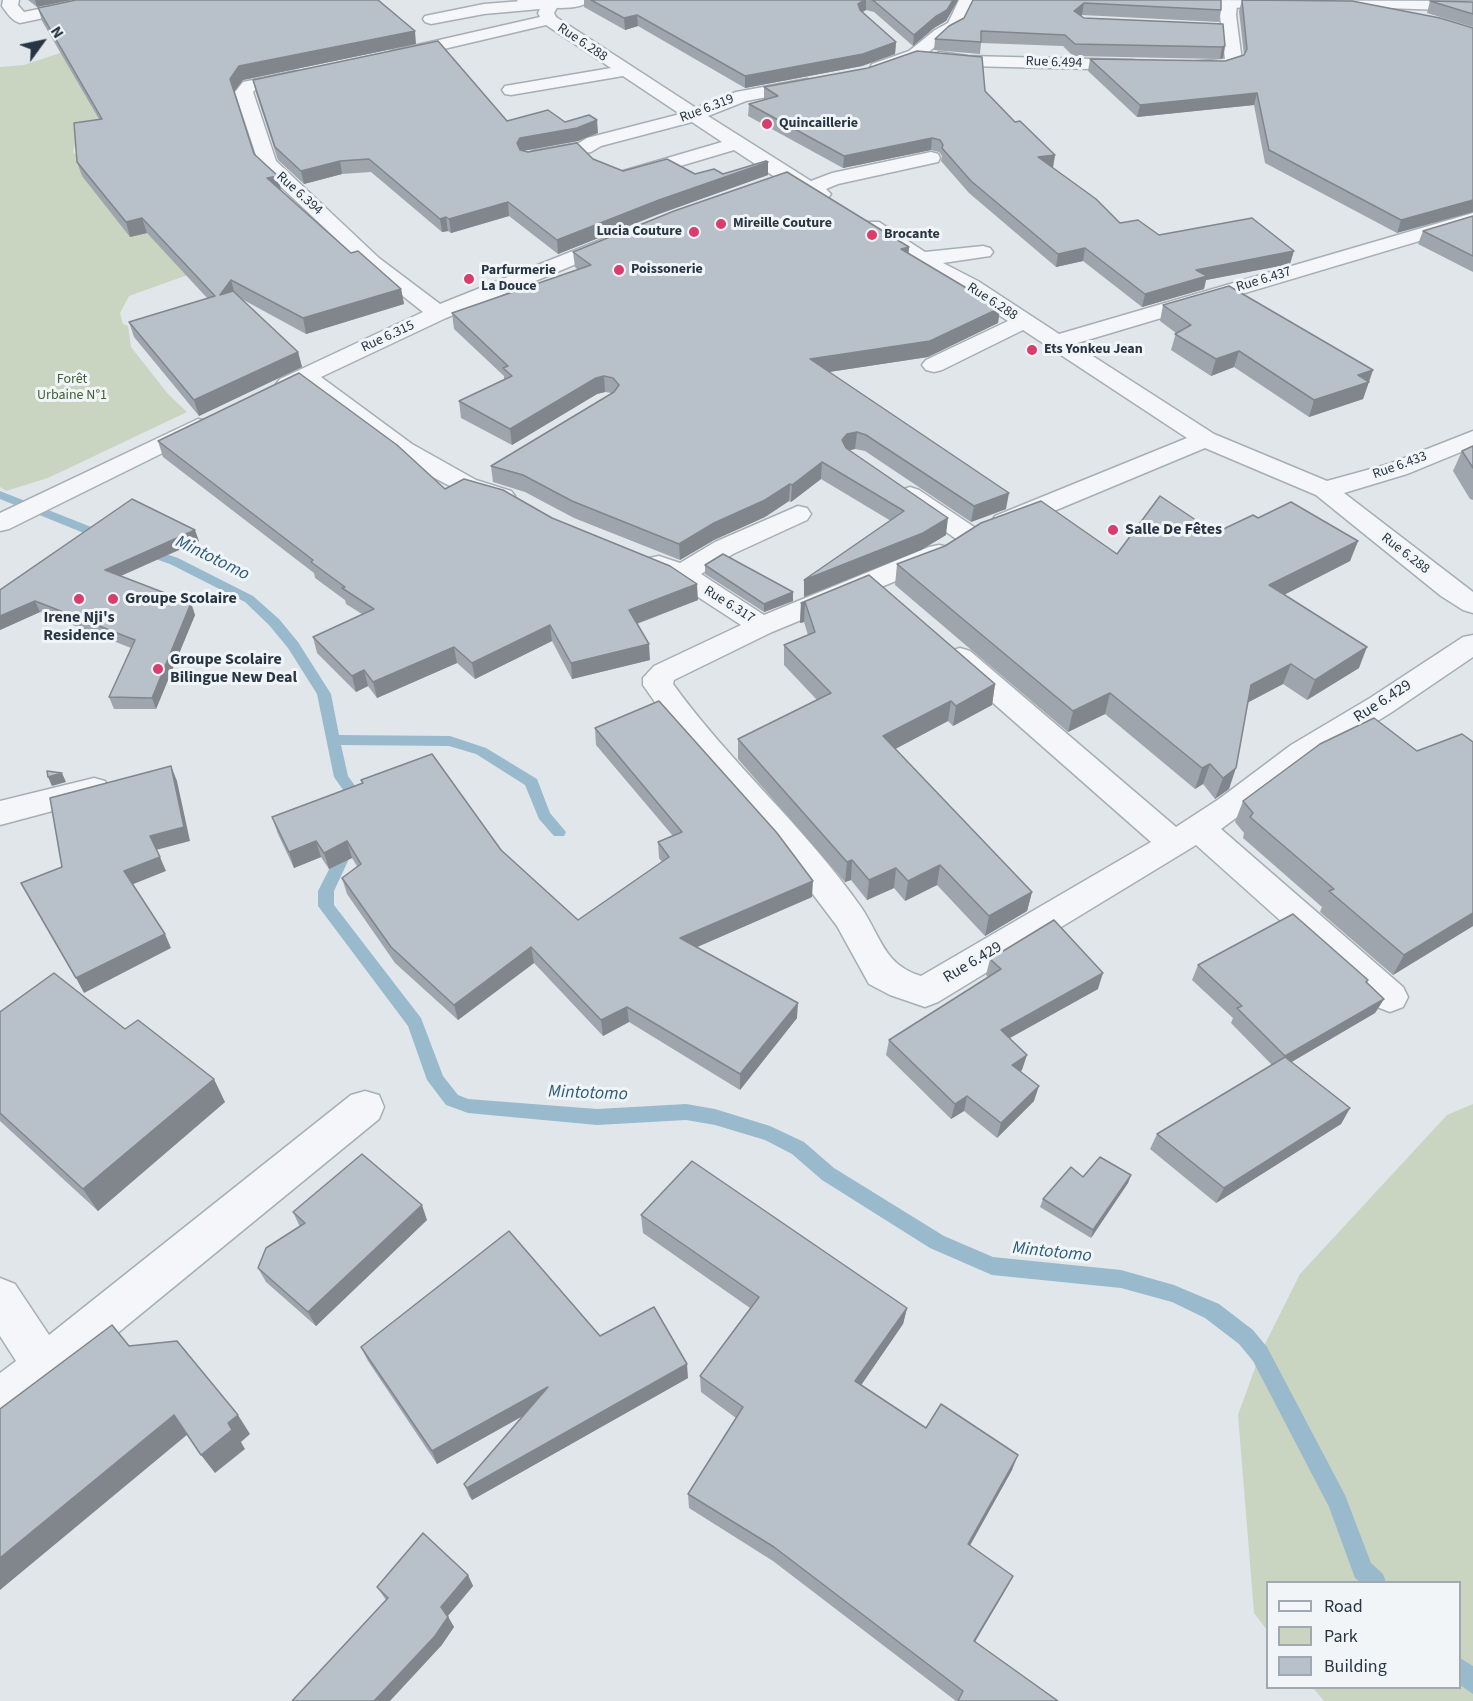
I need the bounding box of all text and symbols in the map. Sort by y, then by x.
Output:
north arrow [12,12,72,72]
street label: Rue 6.288 [554,20,610,66]
text: N [45,22,69,43]
street label: Rue 6.494 [1025,54,1083,72]
street label: Rue 6.319 [678,91,736,127]
place label: Quincaillerie [779,116,858,132]
marker: Quincaillerie [760,117,774,131]
street label: Rue 6.394 [272,169,326,219]
place label: Mireille Couture [733,216,832,232]
marker: Mireille Couture [714,217,728,231]
place label: Lucia Couture [596,224,682,240]
marker: Lucia Couture [687,225,701,239]
place label: Brocante [884,227,940,243]
marker: Brocante [865,228,879,242]
place label: Poissonerie [631,262,703,278]
place label: Parfurmerie La Douce [481,263,556,296]
marker: Poissonerie [612,263,626,277]
street label: Rue 6.437 [1234,264,1294,296]
marker: Parfurmerie La Douce [462,272,476,286]
street label: Rue 6.288 [964,280,1020,324]
street label: Rue 6.315 [359,317,417,357]
place label: Ets Yonkeu Jean [1044,342,1143,358]
marker: Ets Yonkeu Jean [1025,343,1039,357]
park label: Forêt Urbaine N°1 [37,372,107,404]
street label: Rue 6.433 [1371,448,1429,484]
place label: Salle De Fêtes [1125,520,1222,540]
marker: Salle De Fêtes [1106,523,1120,537]
street label: Rue 6.288 [1378,530,1432,578]
water label: Mintotomo [171,532,253,586]
street label: Rue 6.317 [701,583,757,627]
place label: Groupe Scolaire [125,589,237,609]
marker: Irene Nji's Residence [72,592,86,606]
marker: Groupe Scolaire [106,592,120,606]
place label: Irene Nji's Residence [43,608,115,646]
place label: Groupe Scolaire Bilingue New Deal [170,650,297,688]
marker: Groupe Scolaire Bilingue New Deal [151,662,165,676]
street label: Rue 6.429 [1351,676,1415,728]
street label: Rue 6.429 [940,938,1006,988]
water label: Mintotomo [548,1082,628,1106]
water label: Mintotomo [1011,1238,1093,1268]
legend [1266,1581,1461,1689]
text: Road [1324,1594,1363,1619]
text: Park [1324,1624,1358,1649]
text: Building [1324,1654,1387,1679]

